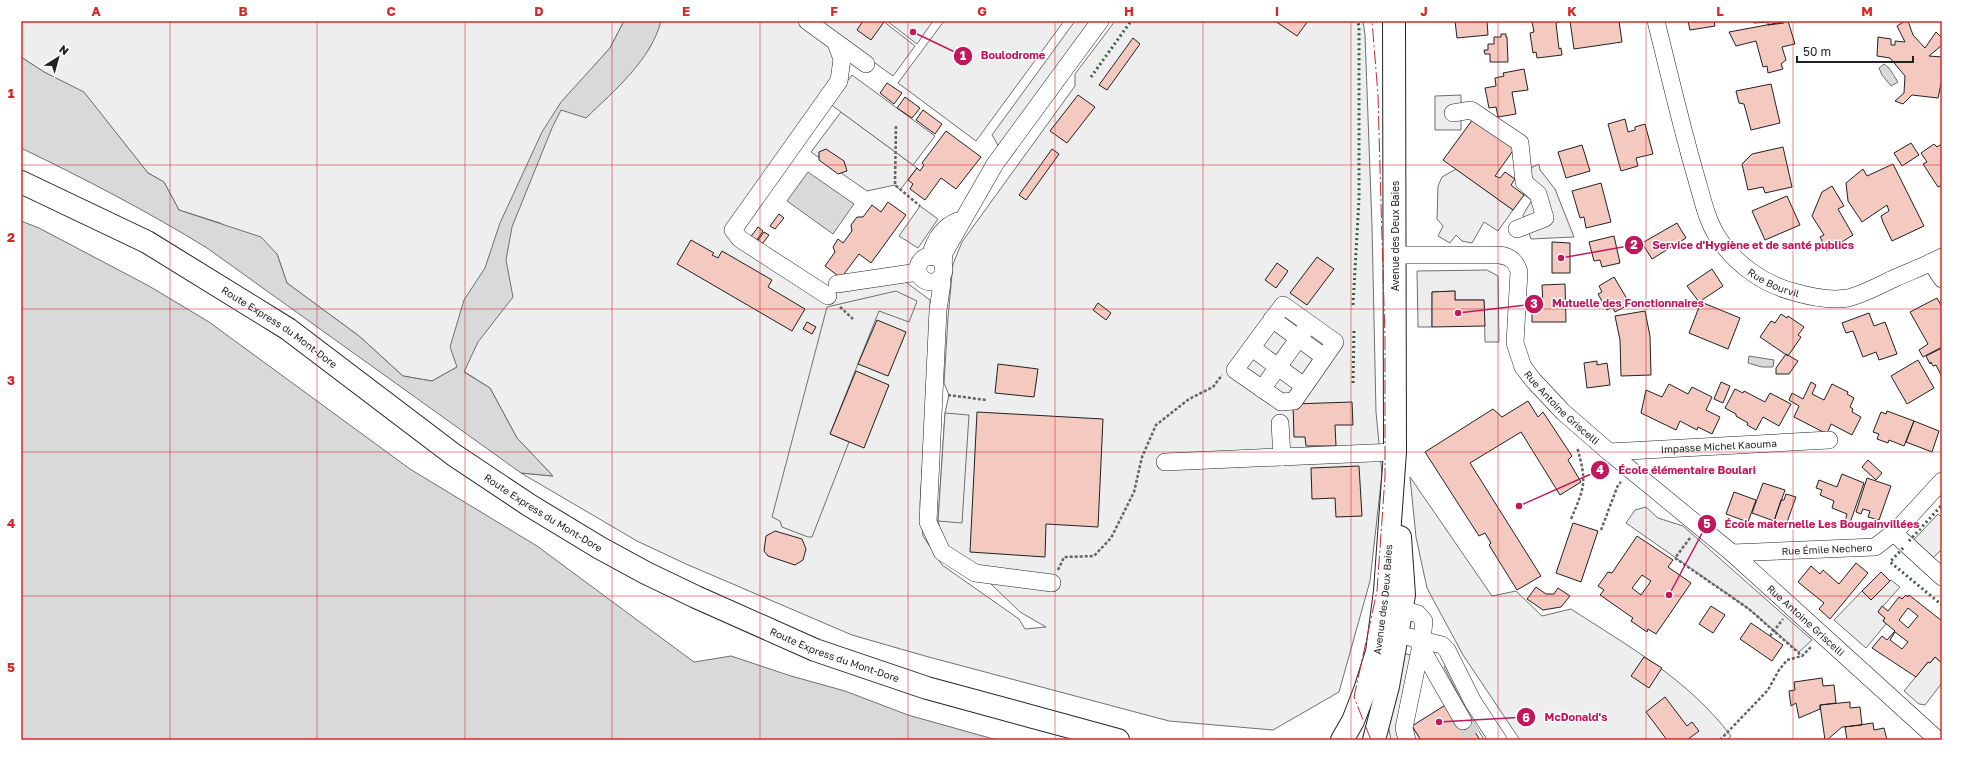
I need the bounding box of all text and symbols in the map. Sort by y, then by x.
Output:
text: A [91,3,101,19]
text: B [238,3,248,19]
text: C [386,3,396,19]
text: D [534,3,544,19]
text: E [682,3,690,19]
text: F [830,3,838,19]
text: G [977,3,987,19]
text: H [1124,3,1134,19]
text: I [1275,3,1279,19]
text: J [1420,3,1428,19]
text: K [1567,3,1577,19]
text: L [1716,3,1724,19]
text: M [1861,3,1873,19]
north arrow [38,38,78,78]
scale bar [1797,38,1913,64]
text: N [57,42,72,57]
callout: Boulodrome [953,44,1054,67]
text: 50 m [1803,44,1831,59]
text: 1 [960,48,966,63]
text: Boulodrome [981,48,1046,61]
text: 1 [8,85,15,101]
street label: Avenue des Deux Baies [1389,181,1401,291]
text: 2 [7,229,15,245]
callout: Service d'Hygiène et de santé publics [1624,233,1862,256]
text: 2 [1630,237,1638,252]
text: Service d'Hygiène et de santé publics [1652,238,1854,251]
street label: Rue Bourvil [1746,266,1801,299]
street label: Route Express du Mont-Dore [219,284,340,370]
callout: Mutuelle des Fonctionnaires [1524,292,1712,315]
text: 3 [1530,296,1538,311]
text: Mutuelle des Fonctionnaires [1552,296,1704,309]
street label: Rue Antoine Griscelli [1522,368,1602,447]
text: 3 [7,372,15,388]
street label: Impasse Michel Kaouma [1660,437,1777,455]
callout: École élémentaire Boulari [1590,458,1764,481]
text: 4 [1596,462,1604,477]
text: École élémentaire Boulari [1618,463,1756,476]
street label: Route Express du Mont-Dore [482,471,605,554]
callout: École maternelle Les Bougainvillées [1697,512,1928,535]
text: 4 [7,515,15,531]
text: 5 [1703,516,1711,531]
text: École maternelle Les Bougainvillées [1725,517,1919,530]
street label: Rue Émile Nechero [1781,541,1872,557]
street label: Avenue des Deux Baies [1371,544,1394,655]
street label: Rue Antoine Griscelli [1765,582,1847,658]
street label: Route Express du Mont-Dore [768,625,901,684]
text: 5 [7,659,15,675]
callout: McDonald's [1516,706,1615,729]
text: 6 [1522,710,1530,725]
text: McDonald's [1545,710,1607,723]

